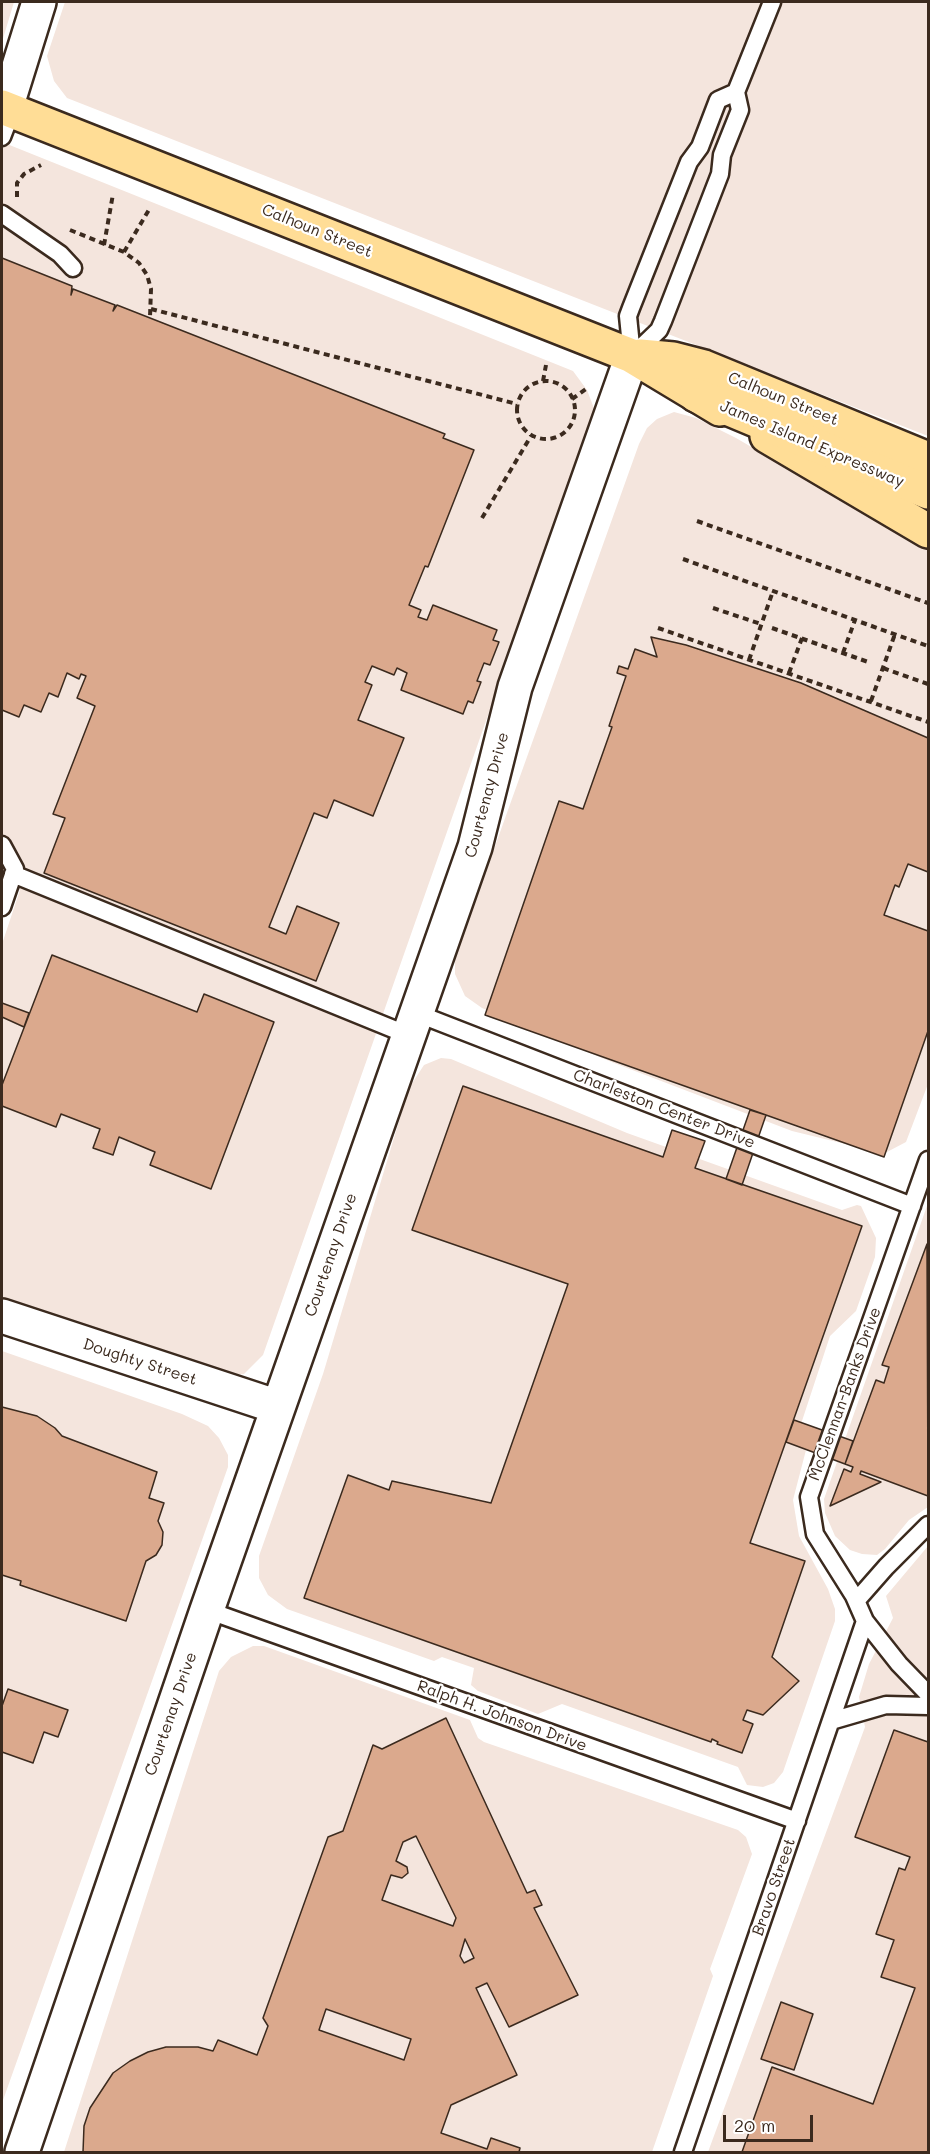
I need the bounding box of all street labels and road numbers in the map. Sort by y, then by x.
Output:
street label: Calhoun Street [259,200,375,262]
street label: Calhoun Street [725,368,841,430]
street label: James Island Expressway [717,396,907,492]
street label: Courtenay Drive [461,730,513,860]
street label: Charleston Center Drive [570,1065,758,1153]
street label: Courtenay Drive [301,1191,361,1319]
street label: McClennan-Banks Drive [805,1305,885,1483]
street label: Doughty Street [80,1334,200,1390]
street label: Courtenay Drive [141,1650,201,1778]
street label: Ralph H. Johnson Drive [415,1676,589,1756]
street label: Bravo Street [748,1836,800,1938]

